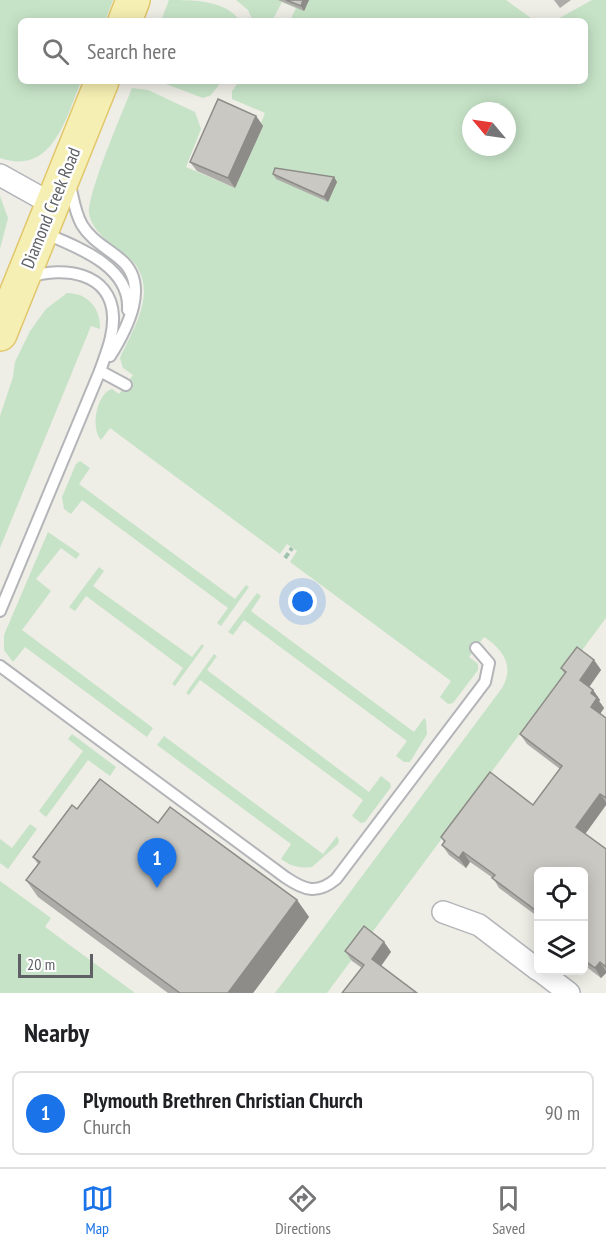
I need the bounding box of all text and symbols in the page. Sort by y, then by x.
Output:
search box [18,18,588,84]
icon: search [39,35,72,68]
text: Search here [87,37,176,65]
north arrow [462,102,516,156]
street label: Diamond Creek Road [16,144,85,272]
your location [288,587,317,616]
pin: 1 [138,838,176,888]
map controls [534,867,588,975]
button: locate [534,867,588,921]
button: layers [534,921,588,975]
scale bar [18,951,93,978]
text: 20 m [27,954,55,974]
text: Nearby [24,1016,89,1049]
text: Plymouth Brethren Christian Church [83,1086,363,1114]
text: 1 [41,1100,50,1126]
text: 90 m [545,1100,580,1126]
text: Church [83,1114,131,1140]
tab: Map [81,1182,114,1238]
tab: Directions [275,1182,331,1238]
tab: Saved [492,1182,525,1238]

